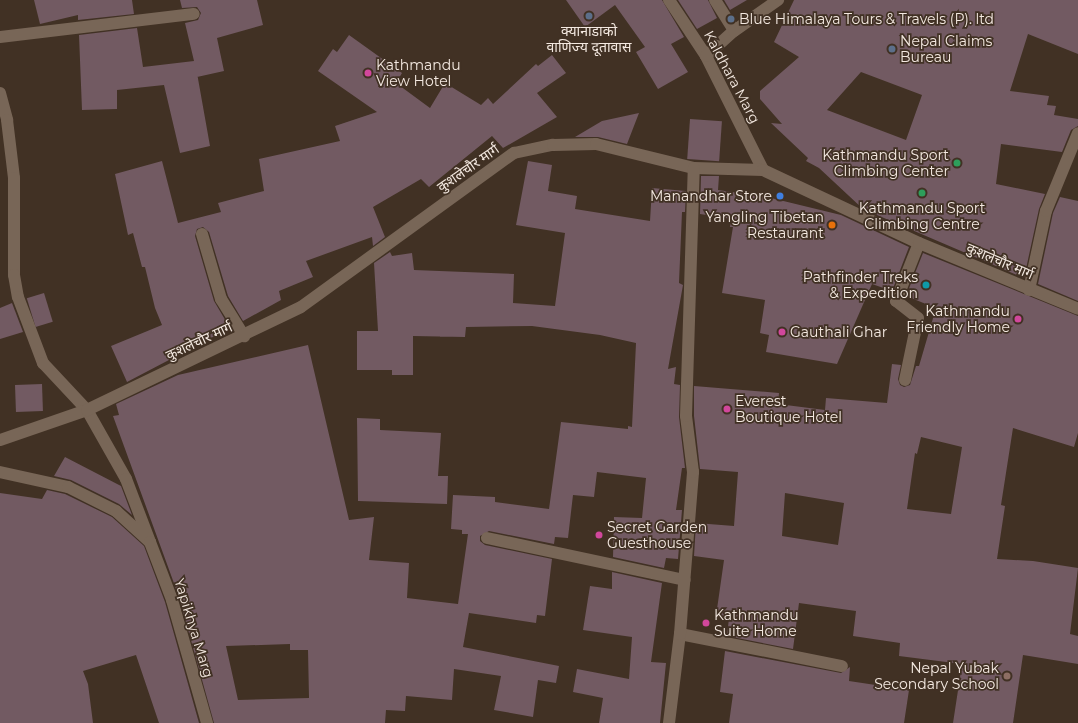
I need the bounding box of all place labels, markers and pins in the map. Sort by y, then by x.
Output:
marker: क्यानाडाको वाणिज्य दूतावास [584,11,594,21]
place label: Blue Himalaya Tours & Travels (P). ltd [739,11,994,27]
marker: Blue Himalaya Tours & Travels (P). ltd [726,14,736,24]
place label: क्यानाडाको वाणिज्य दूतावास [547,23,631,56]
place label: Nepal Claims Bureau [900,33,992,66]
marker: Nepal Claims Bureau [887,44,897,54]
place label: Kathmandu View Hotel [376,57,461,90]
marker: Kathmandu View Hotel [363,68,373,78]
place label: Kathmandu Sport Climbing Center [822,147,949,180]
marker: Kathmandu Sport Climbing Center [952,158,962,168]
place label: Manandhar Store [650,188,772,204]
marker: Kathmandu Sport Climbing Centre [917,188,927,198]
marker: Manandhar Store [775,191,785,201]
place label: Kathmandu Sport Climbing Centre [859,200,985,232]
place label: Yangling Tibetan Restaurant [706,209,824,242]
marker: Yangling Tibetan Restaurant [827,220,837,230]
place label: Pathfinder Treks & Expedition [803,269,918,302]
marker: Pathfinder Treks & Expedition [921,280,931,290]
place label: Kathmandu Friendly Home [906,303,1010,336]
marker: Kathmandu Friendly Home [1013,314,1023,324]
place label: Gauthali Ghar [790,324,887,340]
marker: Gauthali Ghar [777,327,787,337]
place label: Everest Boutique Hotel [735,393,842,426]
marker: Everest Boutique Hotel [722,404,732,414]
place label: Secret Garden Guesthouse [607,519,707,552]
marker: Secret Garden Guesthouse [594,530,604,540]
place label: Kathmandu Suite Home [714,607,799,640]
marker: Kathmandu Suite Home [701,618,711,628]
place label: Nepal Yubak Secondary School [874,660,999,692]
marker: Nepal Yubak Secondary School [1002,671,1012,681]

